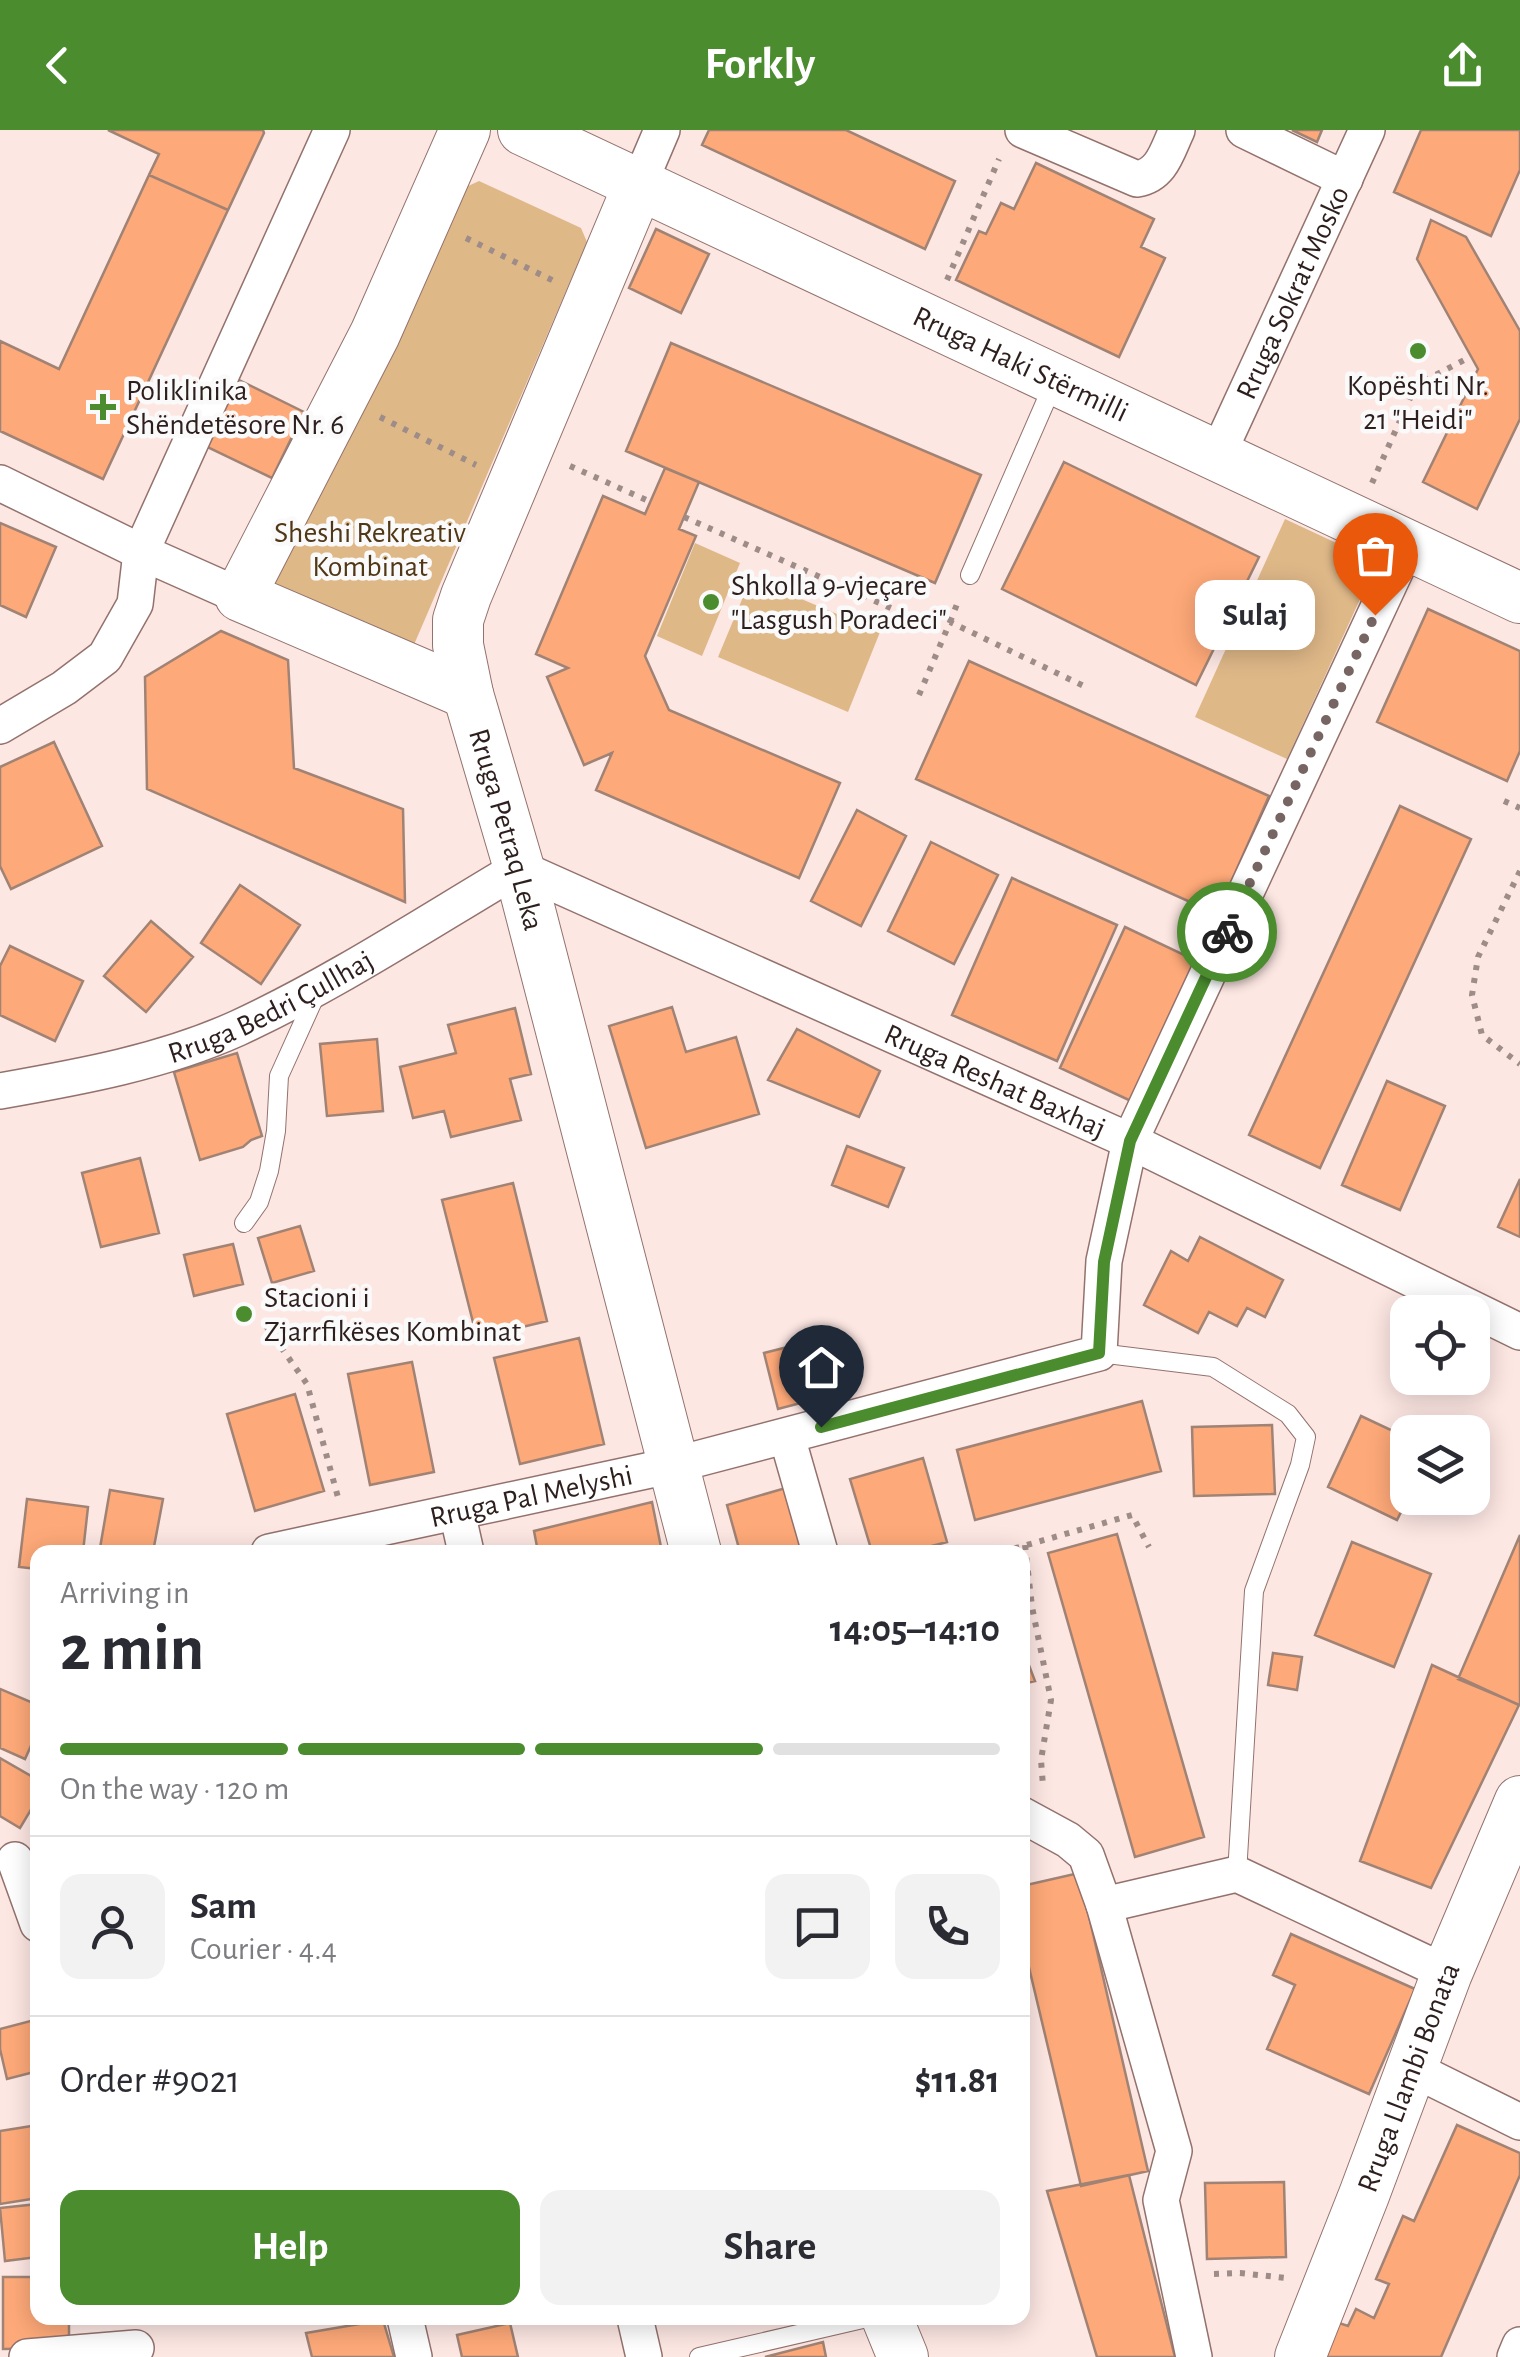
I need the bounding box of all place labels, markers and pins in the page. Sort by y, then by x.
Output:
marker: Kopështi Nr. 21 "Heidi" [1407,340,1429,362]
place label: Kopështi Nr. 21 "Heidi" [1347,371,1489,435]
place label: Poliklinika Shëndetësore Nr. 6 [126,376,344,440]
marker: Poliklinika Shëndetësore Nr. 6 [90,394,116,420]
pin [1333,513,1418,616]
place label: Shkolla 9-vjeçare "Lasgush Poradeci" [731,571,947,635]
callout: Sulaj [1195,580,1315,650]
marker: Shkolla 9-vjeçare "Lasgush Poradeci" [700,591,722,613]
place label: Stacioni i Zjarrfikëses Kombinat [264,1283,522,1347]
marker: Stacioni i Zjarrfikëses Kombinat [233,1303,255,1325]
pin [779,1325,864,1428]

